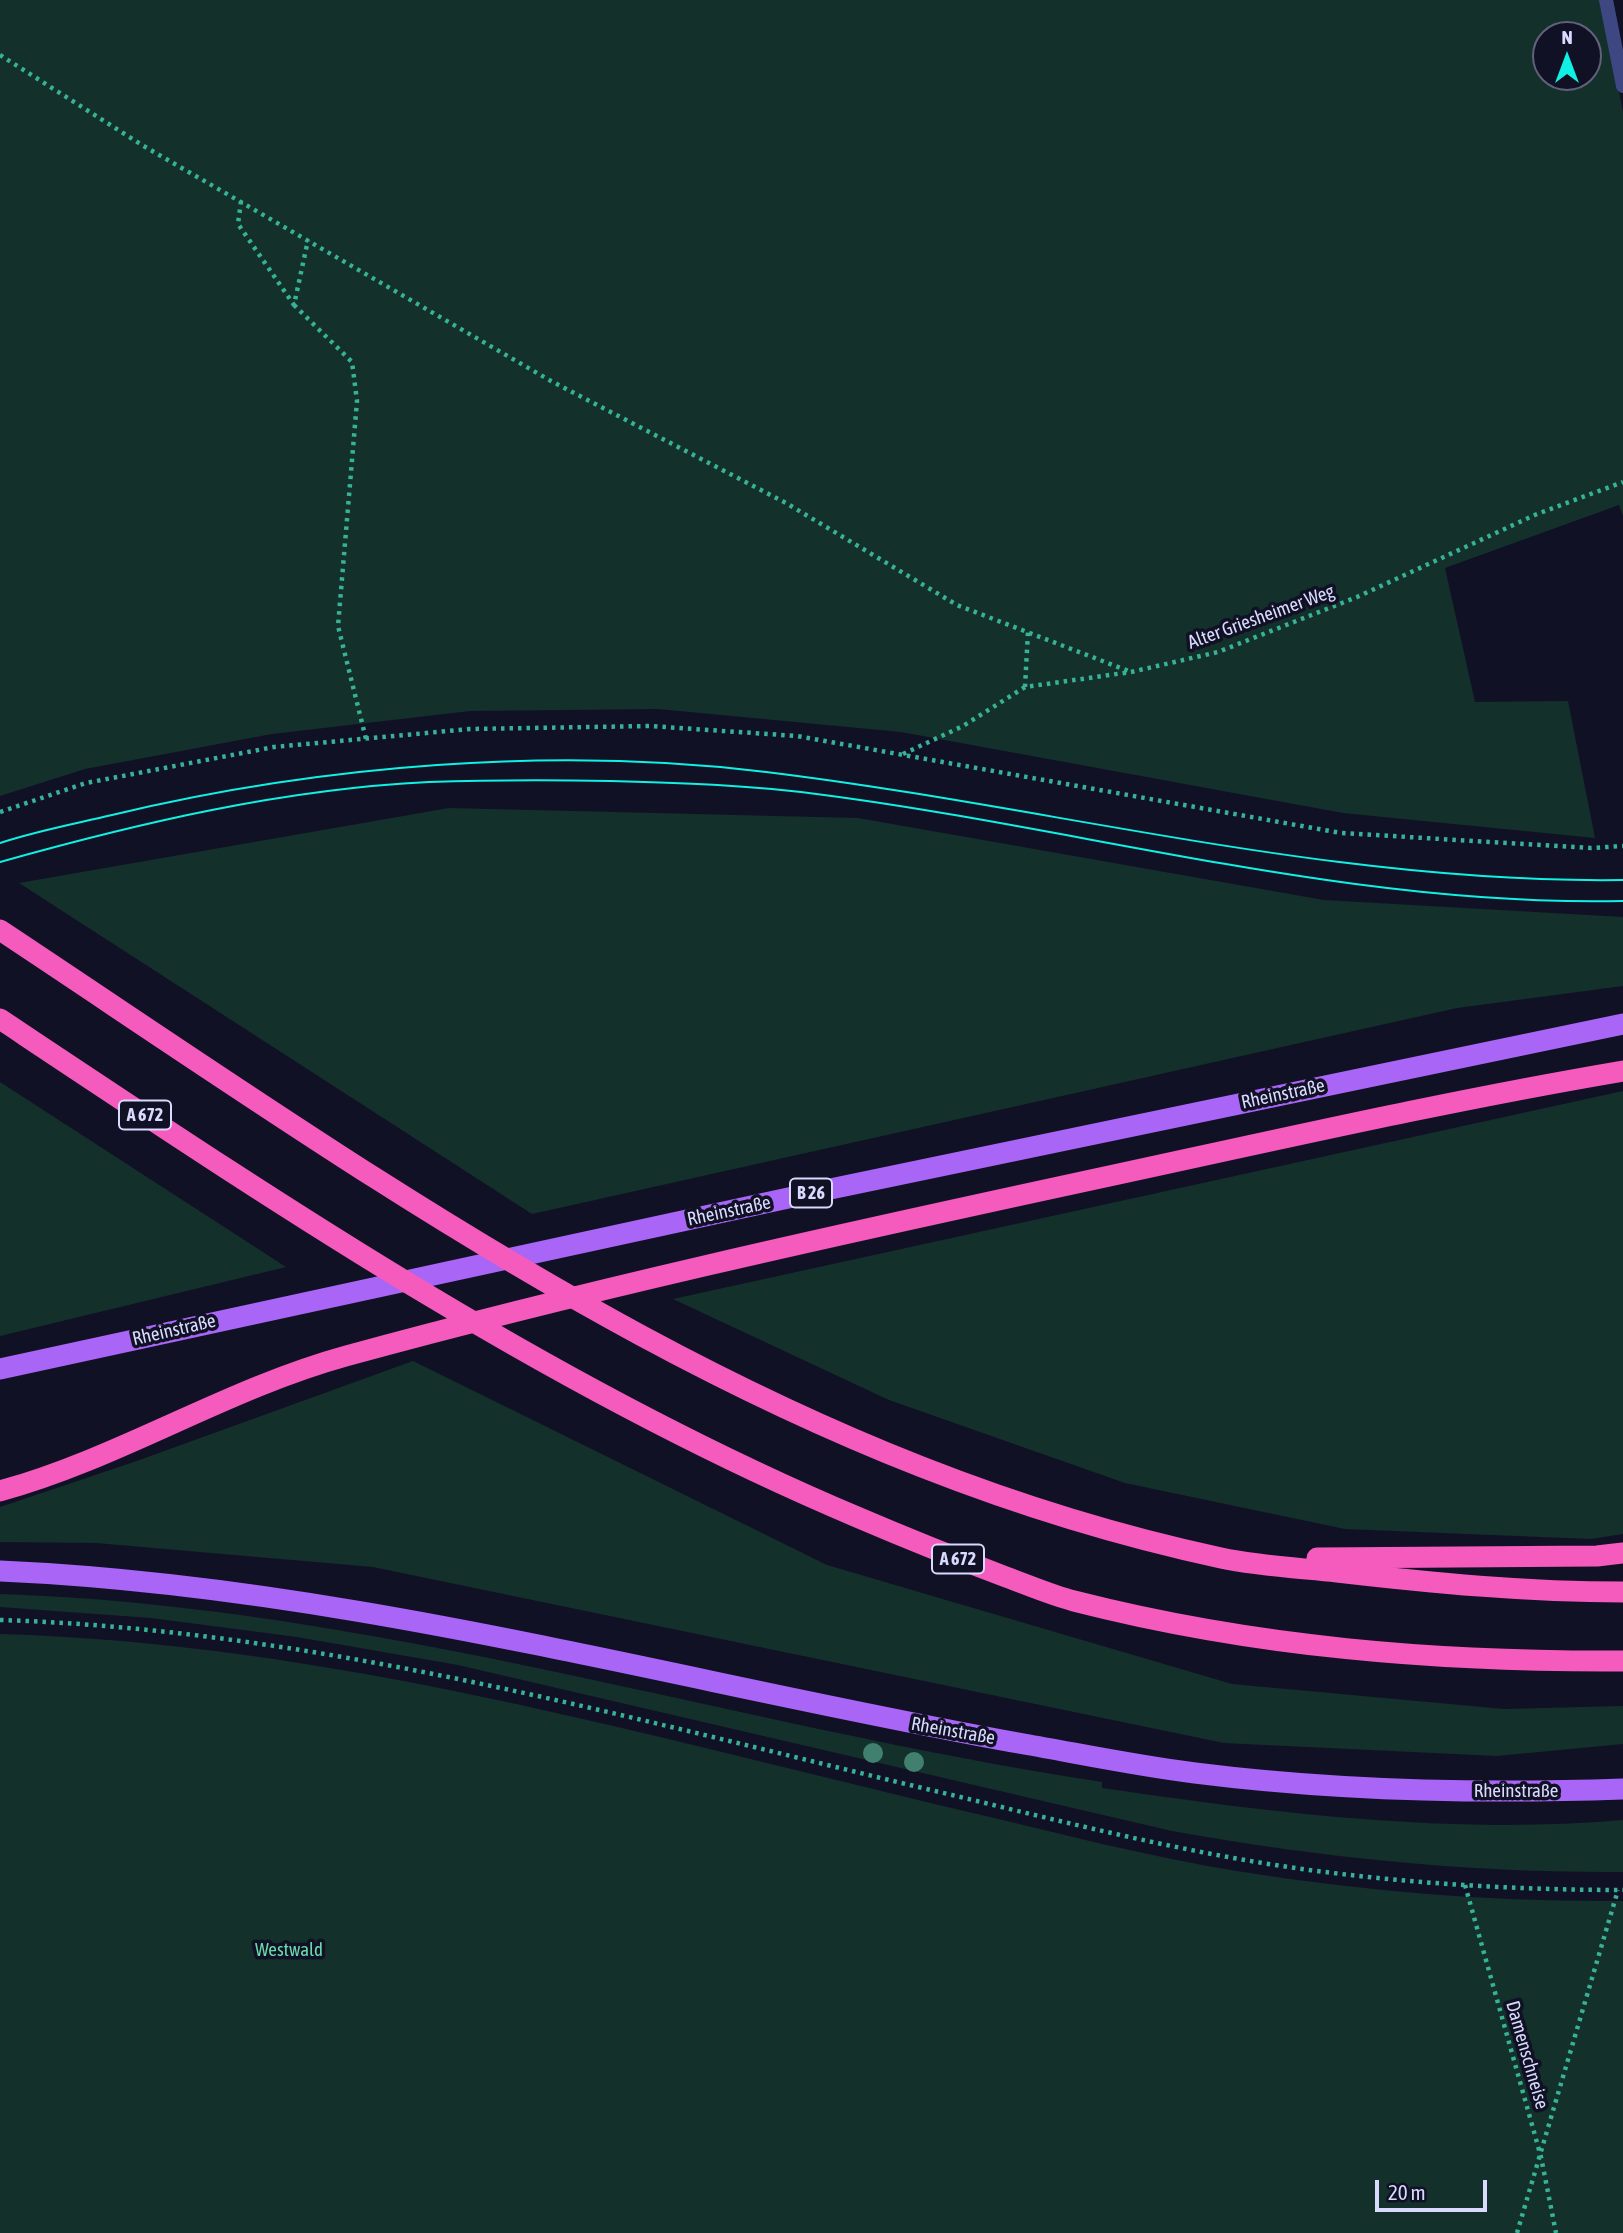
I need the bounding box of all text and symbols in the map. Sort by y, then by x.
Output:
north arrow [1532,21,1602,91]
text: N [1561,26,1573,48]
street label: Alter Griesheimer Weg [1184,580,1338,654]
street label: Rheinstraße [1239,1074,1327,1114]
road number: A 672 [119,1100,171,1130]
road number: B 26 [790,1178,832,1208]
street label: Rheinstraße [685,1191,773,1231]
street label: Rheinstraße [130,1309,218,1351]
road number: A 672 [932,1544,984,1574]
street label: Rheinstraße [909,1712,997,1750]
street label: Rheinstraße [1474,1780,1558,1802]
park label: Westwald [255,1939,323,1961]
street label: Damenschneise [1501,1998,1553,2112]
scale bar [1378,2166,1490,2210]
text: 20 m [1388,2180,1426,2204]

